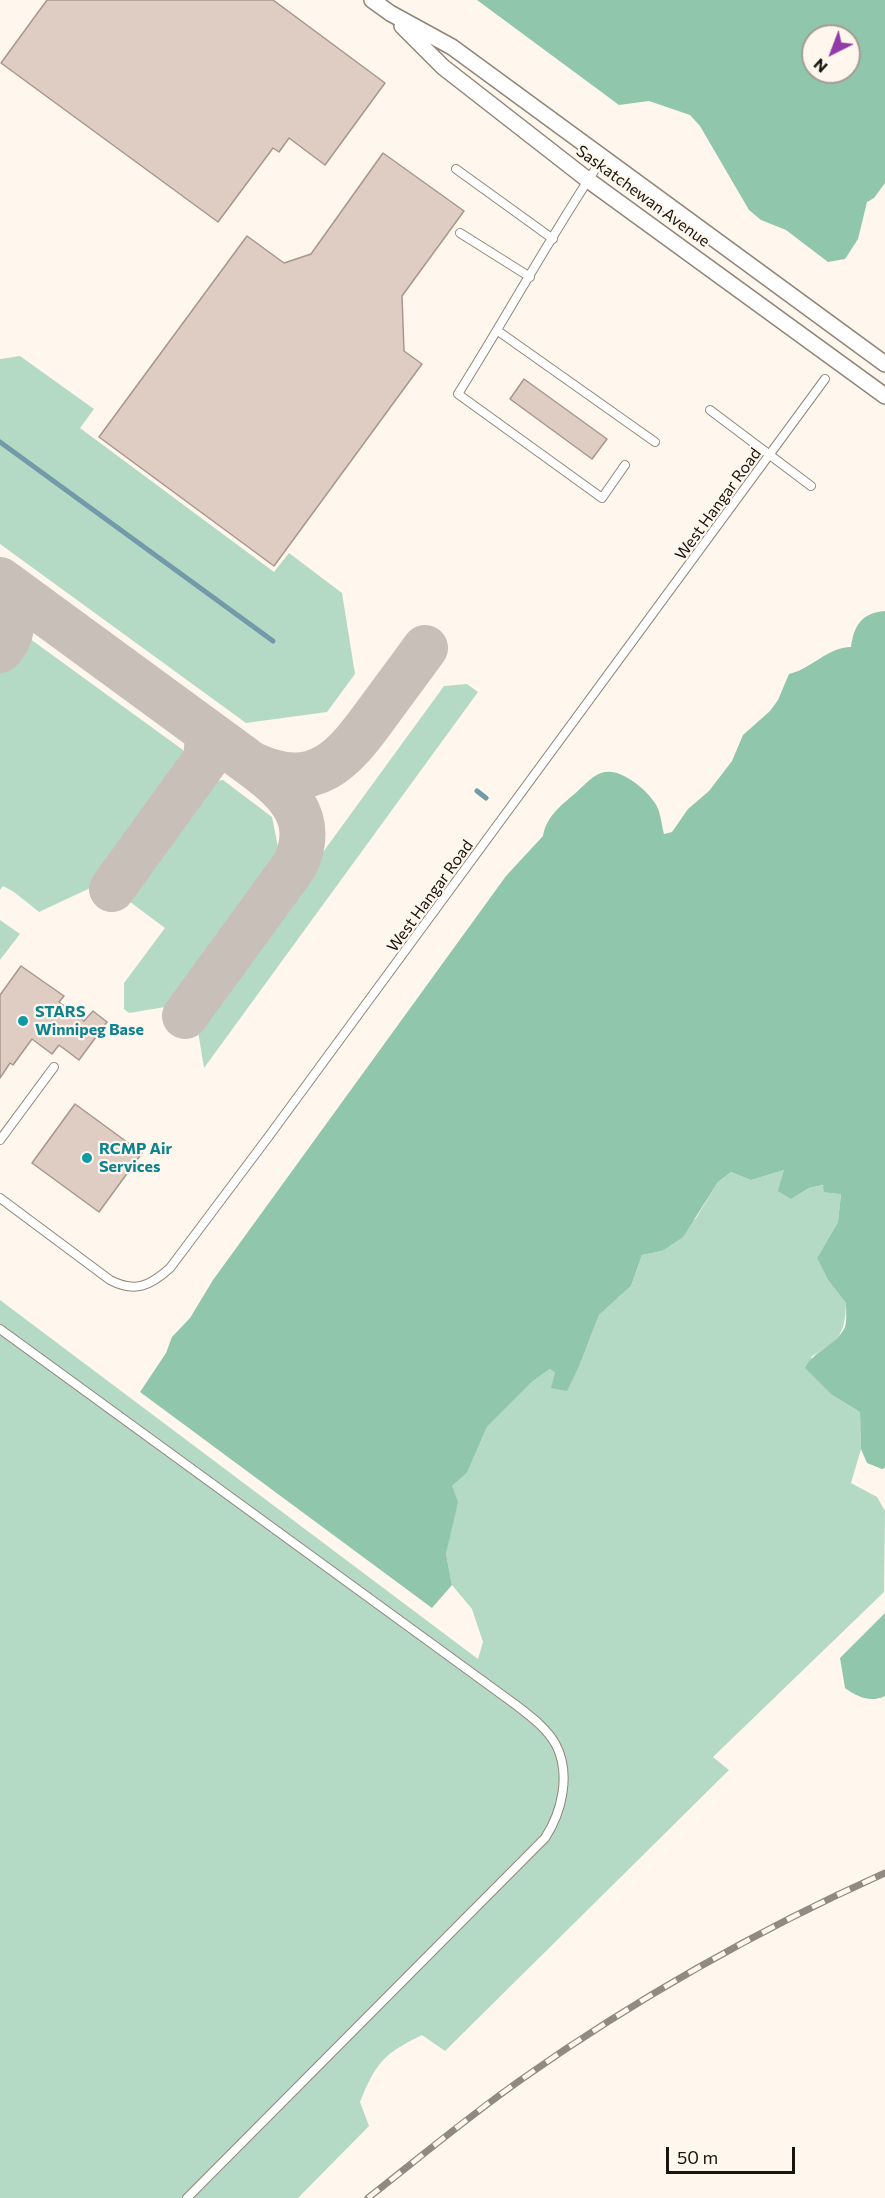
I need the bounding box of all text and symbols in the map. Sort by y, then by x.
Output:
north arrow [801,24,861,84]
text: N [809,55,831,77]
street label: Saskatchewan Avenue [572,141,714,251]
street label: West Hangar Road [671,444,765,564]
street label: West Hangar Road [383,836,477,956]
place label: STARS Winnipeg Base [35,1002,144,1040]
marker: STARS Winnipeg Base [16,1014,30,1028]
place label: RCMP Air Services [99,1139,172,1177]
marker: RCMP Air Services [80,1151,94,1165]
scale bar [669,2135,798,2173]
text: 50 m [677,2146,718,2168]

